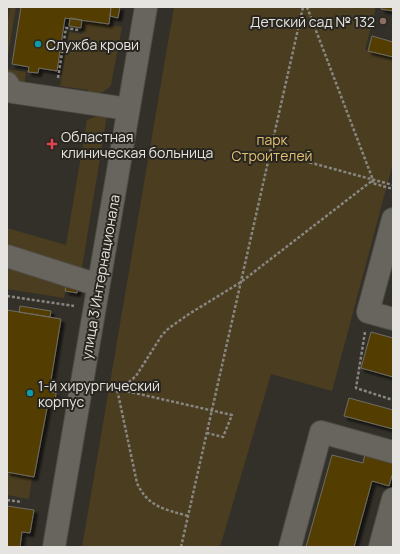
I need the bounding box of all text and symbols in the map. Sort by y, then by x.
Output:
place label: Детский сад № 132 [250,12,375,31]
marker: Детский сад № 132 [378,16,388,26]
place label: Служба крови [46,35,139,54]
marker: Служба крови [33,39,43,49]
place label: Областная клиническая больница [61,127,213,162]
park label: парк Строителей [231,130,313,165]
marker: Областная клиническая больница [46,138,58,150]
street label: улица 3 Интернационала [76,193,124,361]
place label: 1-й хирургический корпус [38,376,160,411]
marker: 1-й хирургический корпус [25,388,35,398]

